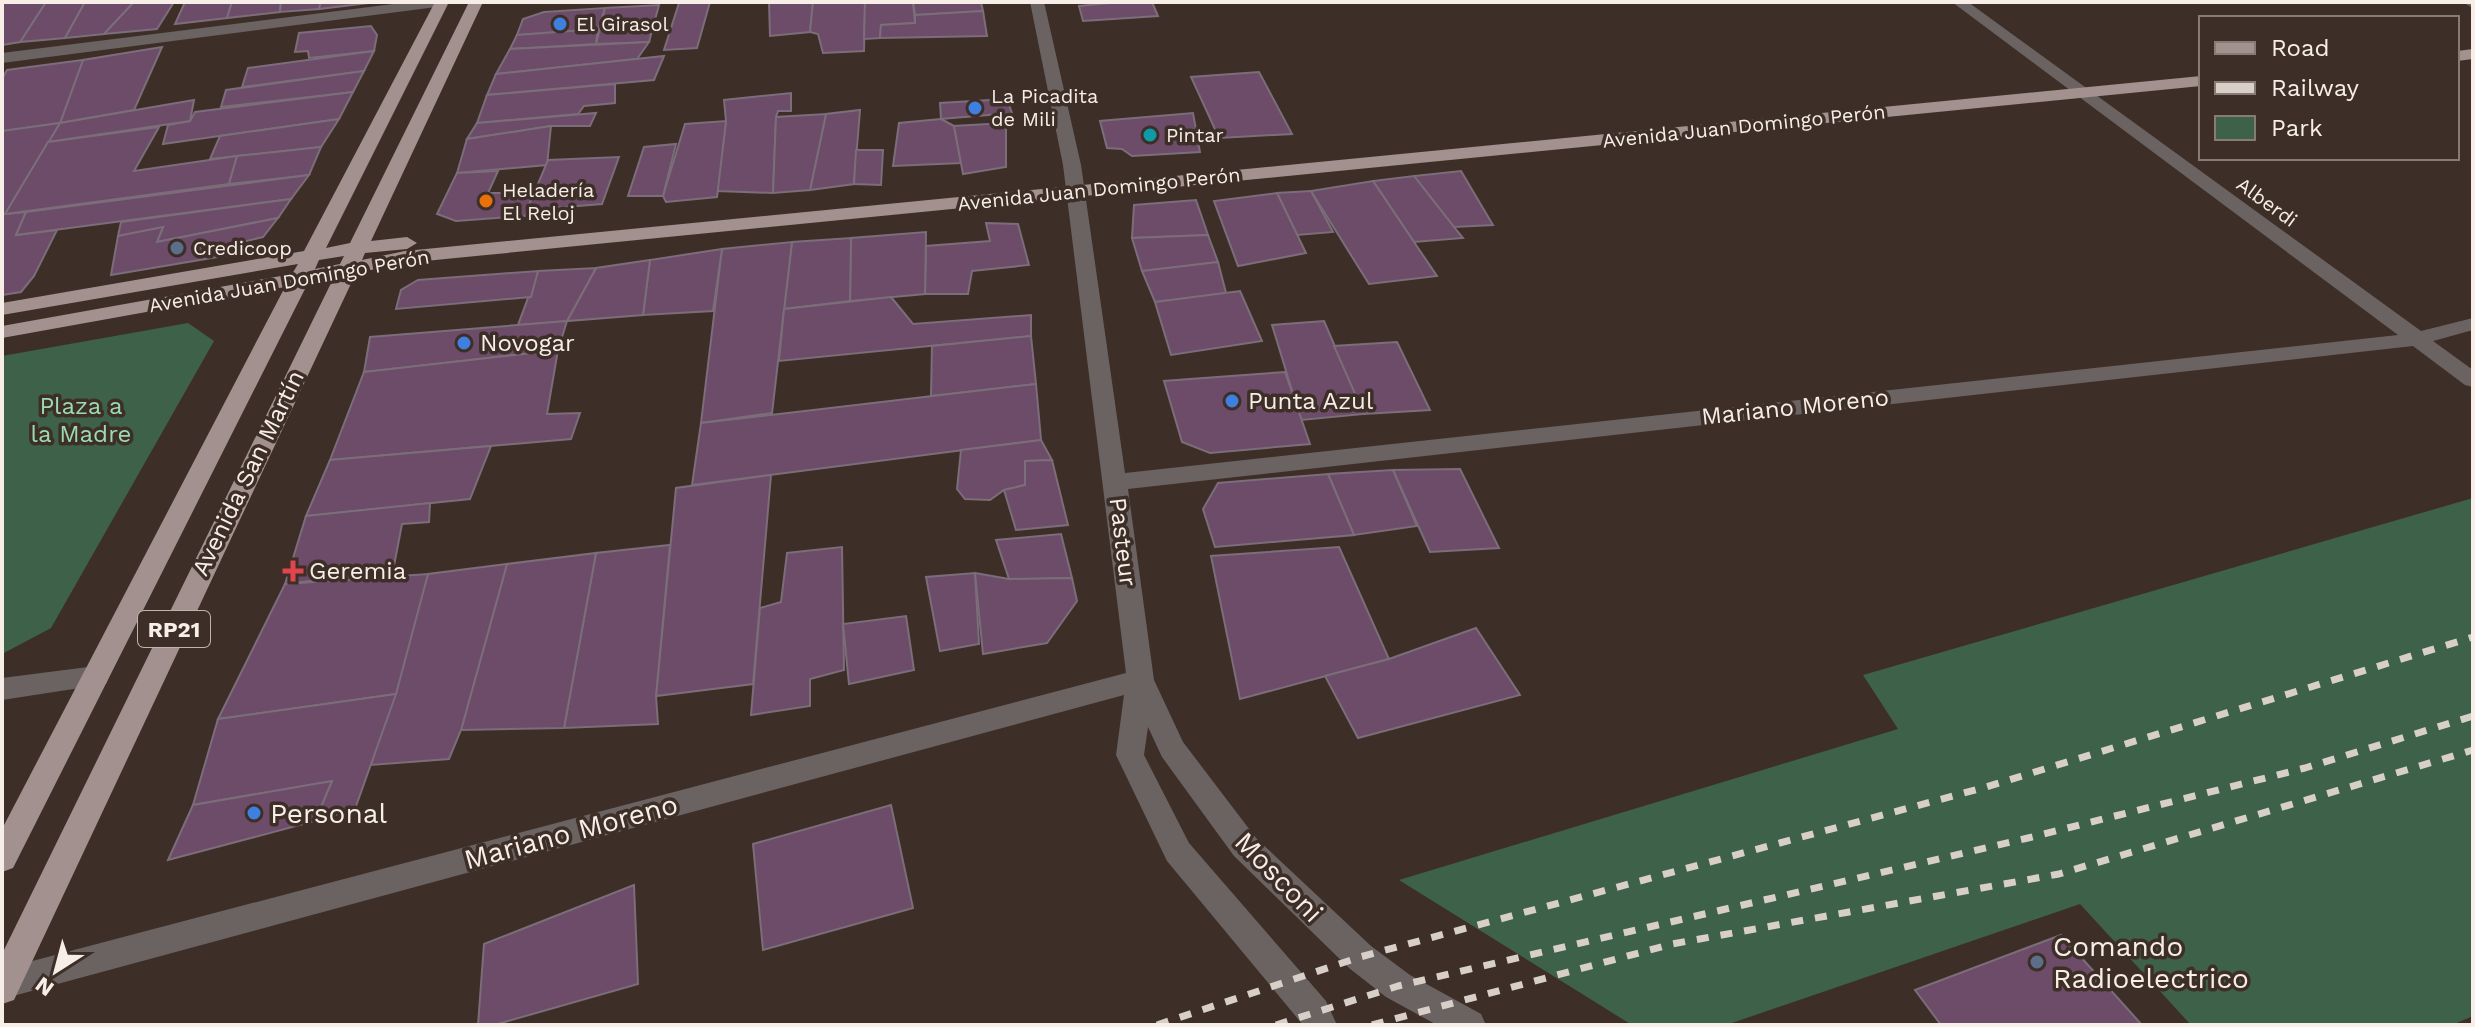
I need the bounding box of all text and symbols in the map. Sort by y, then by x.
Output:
place label: El Girasol [576,12,669,36]
marker: El Girasol [551,15,569,33]
legend [2199,16,2459,160]
text: Road [2271,34,2330,62]
text: Railway [2271,74,2360,102]
place label: La Picadita de Mili [991,84,1098,131]
marker: La Picadita de Mili [966,99,984,117]
street label: Avenida Juan Domingo Perón [1601,99,1887,153]
text: Park [2271,114,2323,142]
place label: Pintar [1166,123,1224,147]
marker: Pintar [1141,126,1159,144]
street label: Avenida Juan Domingo Perón [956,162,1242,216]
street label: Alberdi [2232,172,2302,232]
place label: Heladería El Reloj [502,178,594,225]
marker: Heladería El Reloj [477,192,495,210]
place label: Credicoop [193,236,292,260]
marker: Credicoop [168,239,186,257]
street label: Avenida Juan Domingo Perón [147,244,431,318]
place label: Novogar [480,329,575,357]
marker: Novogar [455,334,473,352]
street label: Avenida San Martín [186,366,310,580]
street label: Mariano Moreno [1700,383,1890,431]
place label: Punta Azul [1248,387,1374,415]
park label: Plaza a la Madre [31,392,131,448]
marker: Punta Azul [1223,392,1241,410]
street label: Pasteur [1104,496,1142,588]
place label: Geremia [309,557,406,585]
marker: Geremia [284,562,302,580]
road number: RP21 [138,611,210,647]
street label: Mariano Moreno [461,788,681,876]
place label: Personal [270,797,388,830]
marker: Personal [245,804,263,822]
street label: Mosconi [1228,825,1330,929]
place label: Comando Radioelectrico [2053,930,2249,995]
north arrow [16,931,96,1011]
marker: Comando Radioelectrico [2028,953,2046,971]
text: N [31,972,58,1002]

